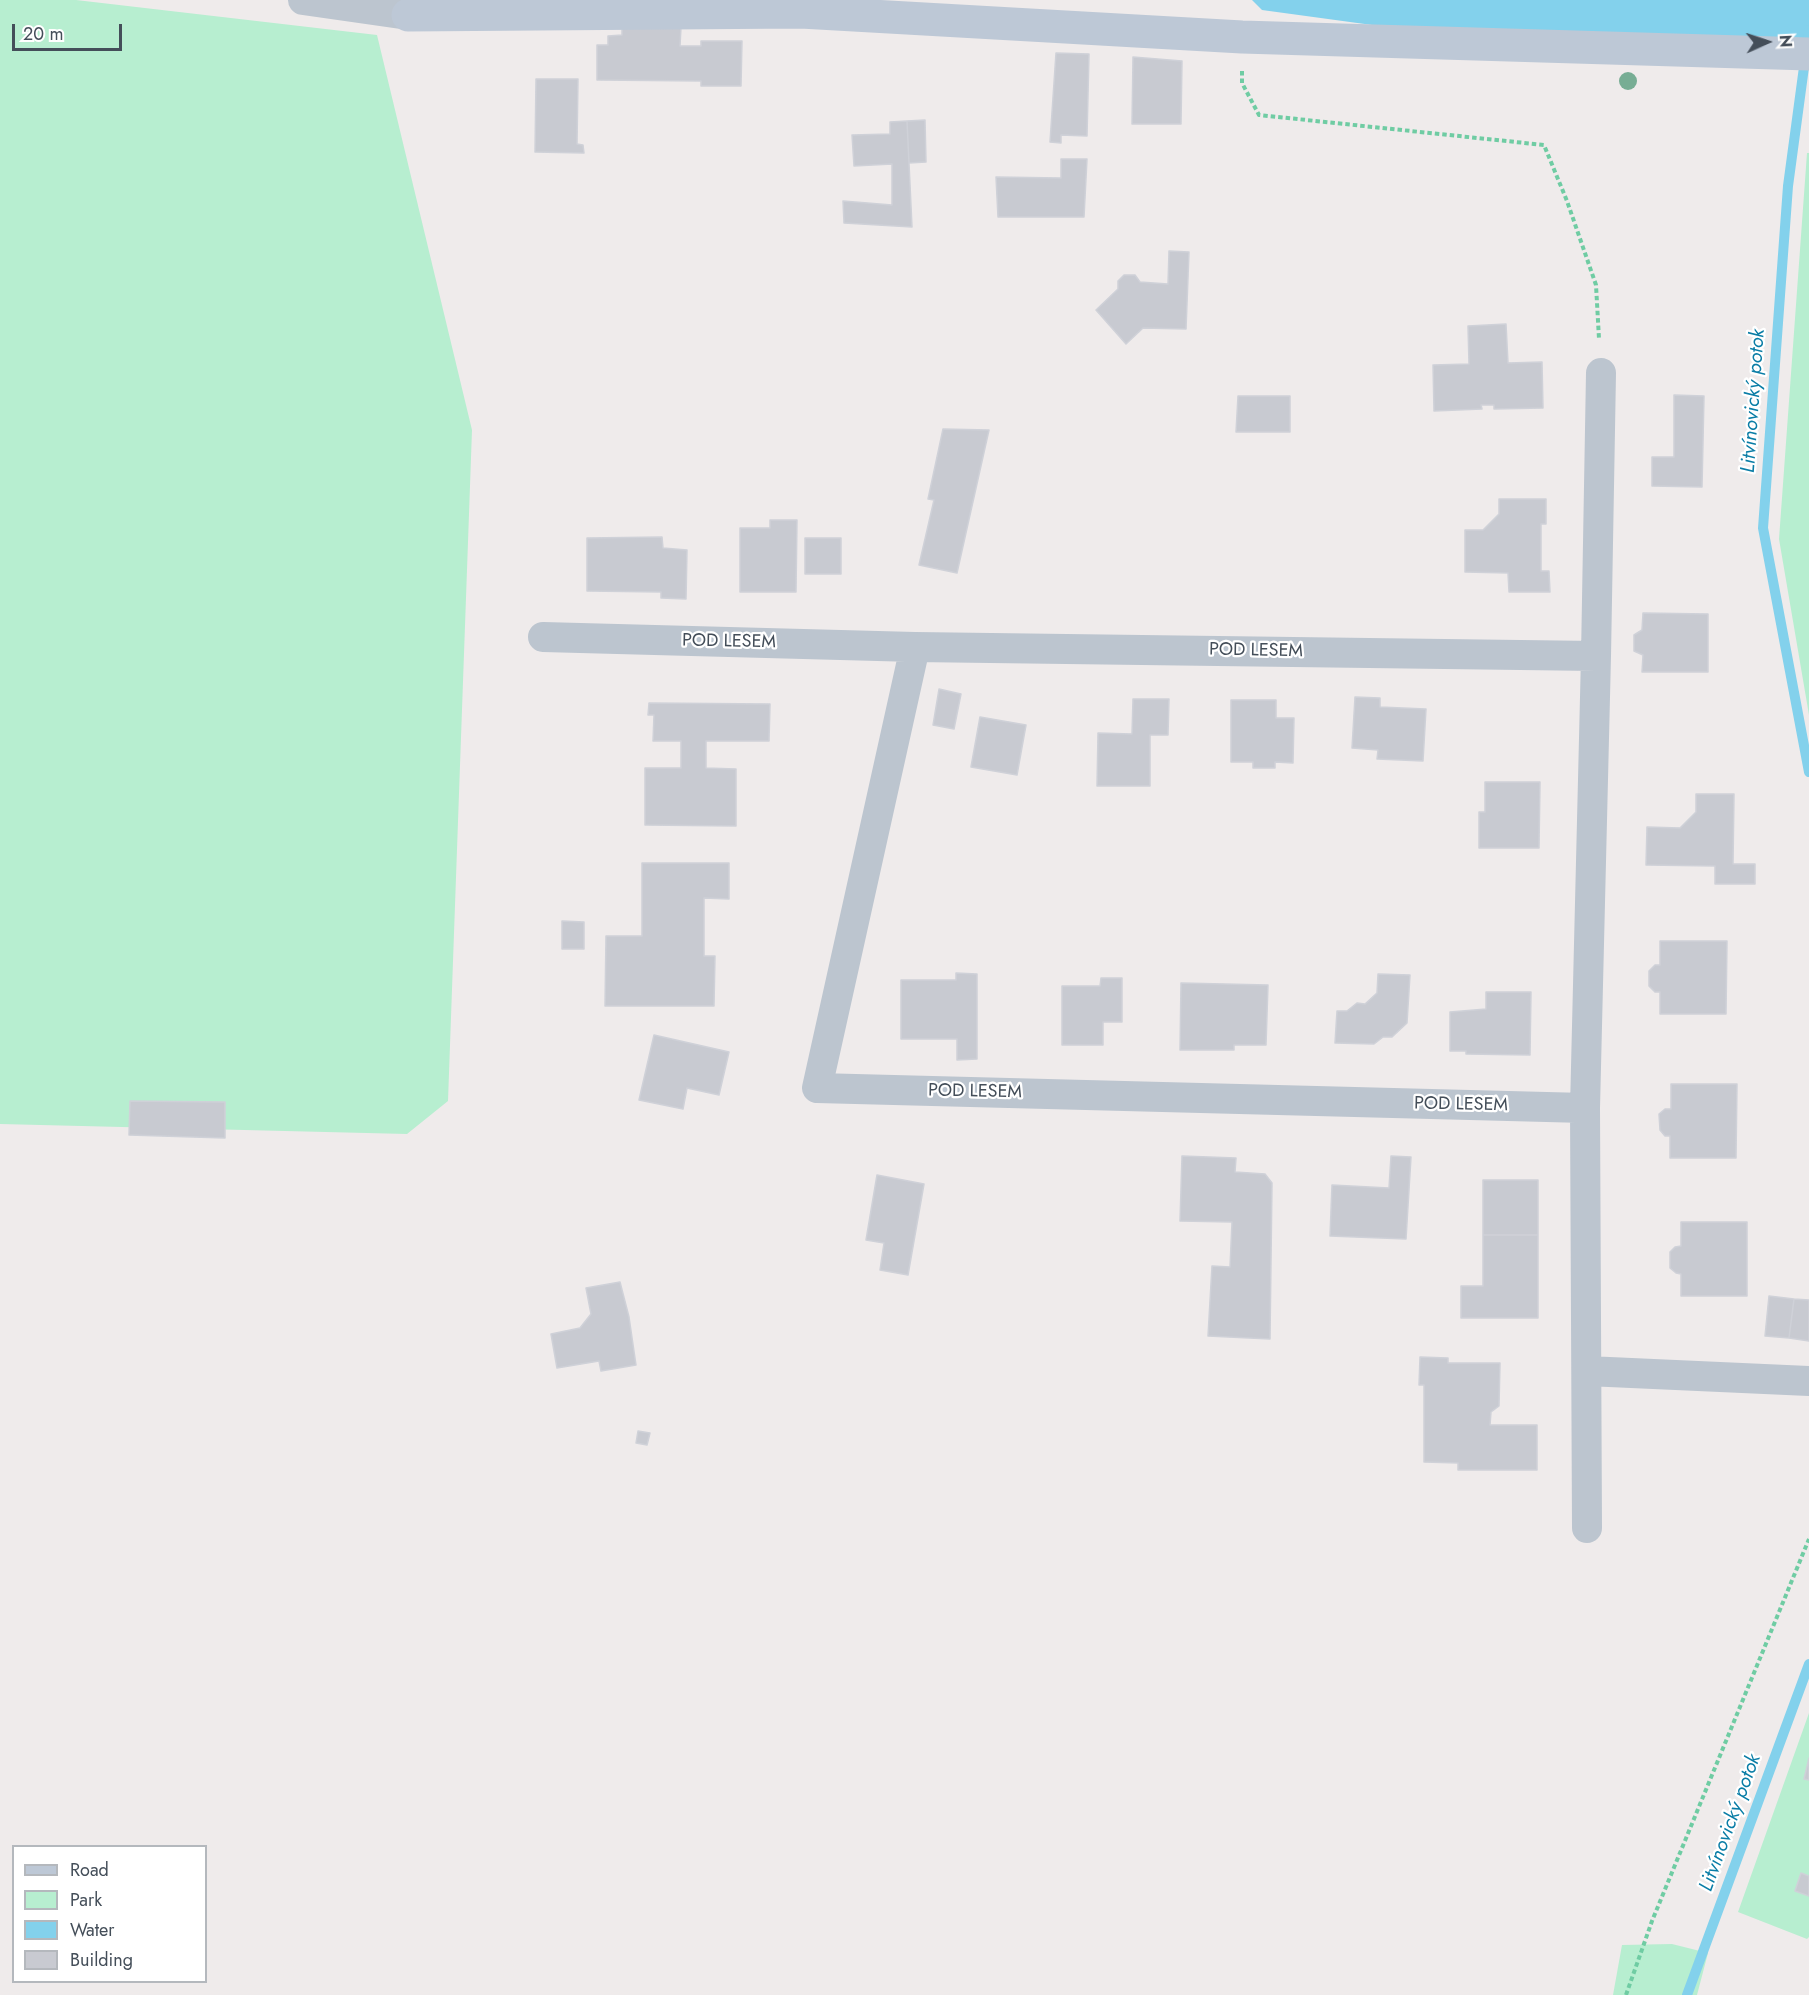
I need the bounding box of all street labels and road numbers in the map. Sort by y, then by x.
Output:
street label: POD LESEM [682,630,776,654]
street label: POD LESEM [1209,639,1303,663]
street label: POD LESEM [928,1080,1022,1104]
street label: POD LESEM [1414,1093,1508,1117]

